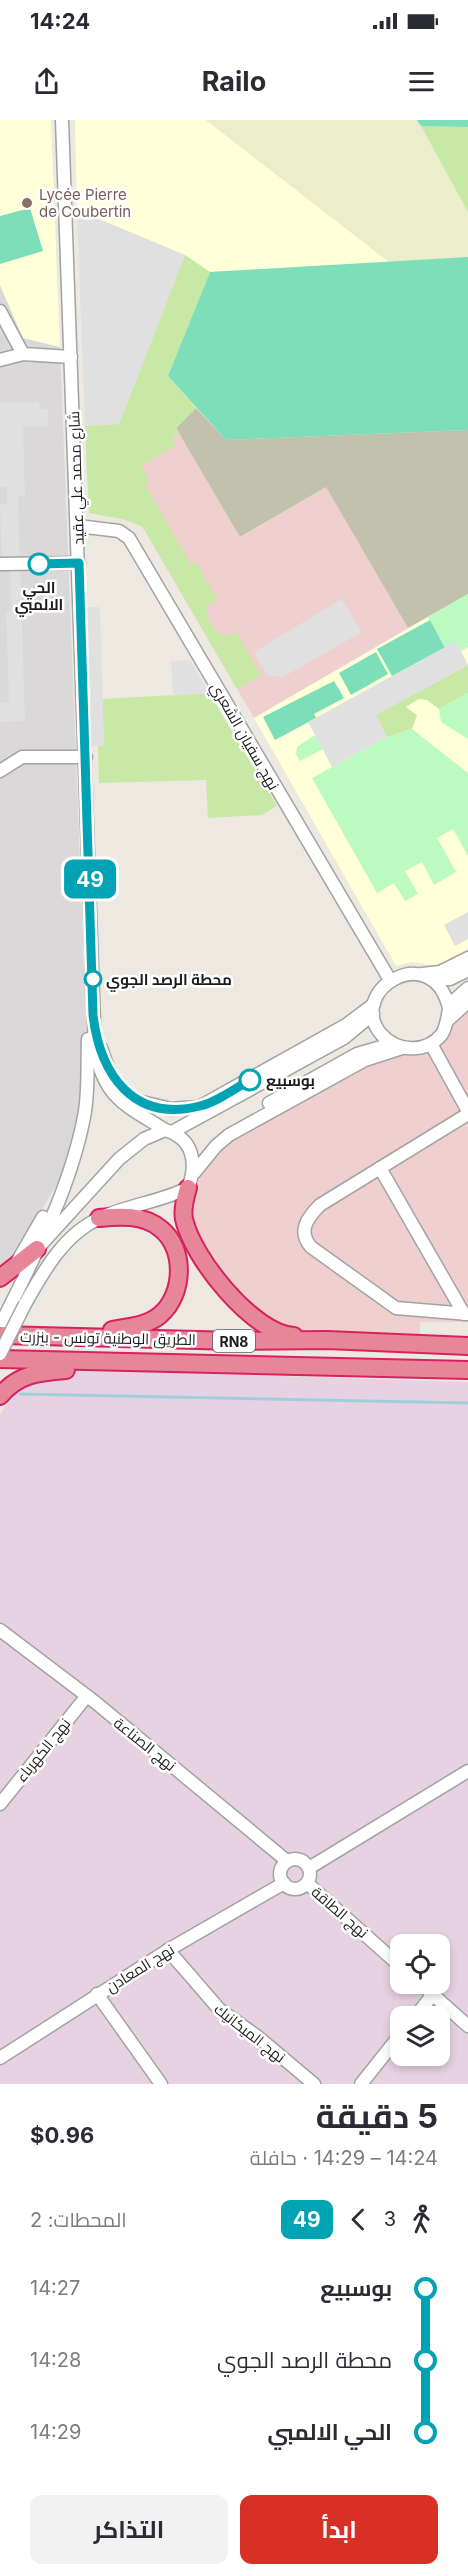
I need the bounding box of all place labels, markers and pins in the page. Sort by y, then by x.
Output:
place label: Lycée Pierre de Coubertin [39,185,131,221]
marker: Lycée Pierre de Coubertin [20,196,34,210]
marker: الحي الالمبي [28,553,50,575]
place label: الحي الالمبي [15,578,63,617]
marker: محطة الرصد الجوي [84,970,102,988]
place label: محطة الرصد الجوي [106,970,232,992]
marker: بوسبيع [239,1069,261,1091]
place label: بوسبيع [266,1071,315,1091]

